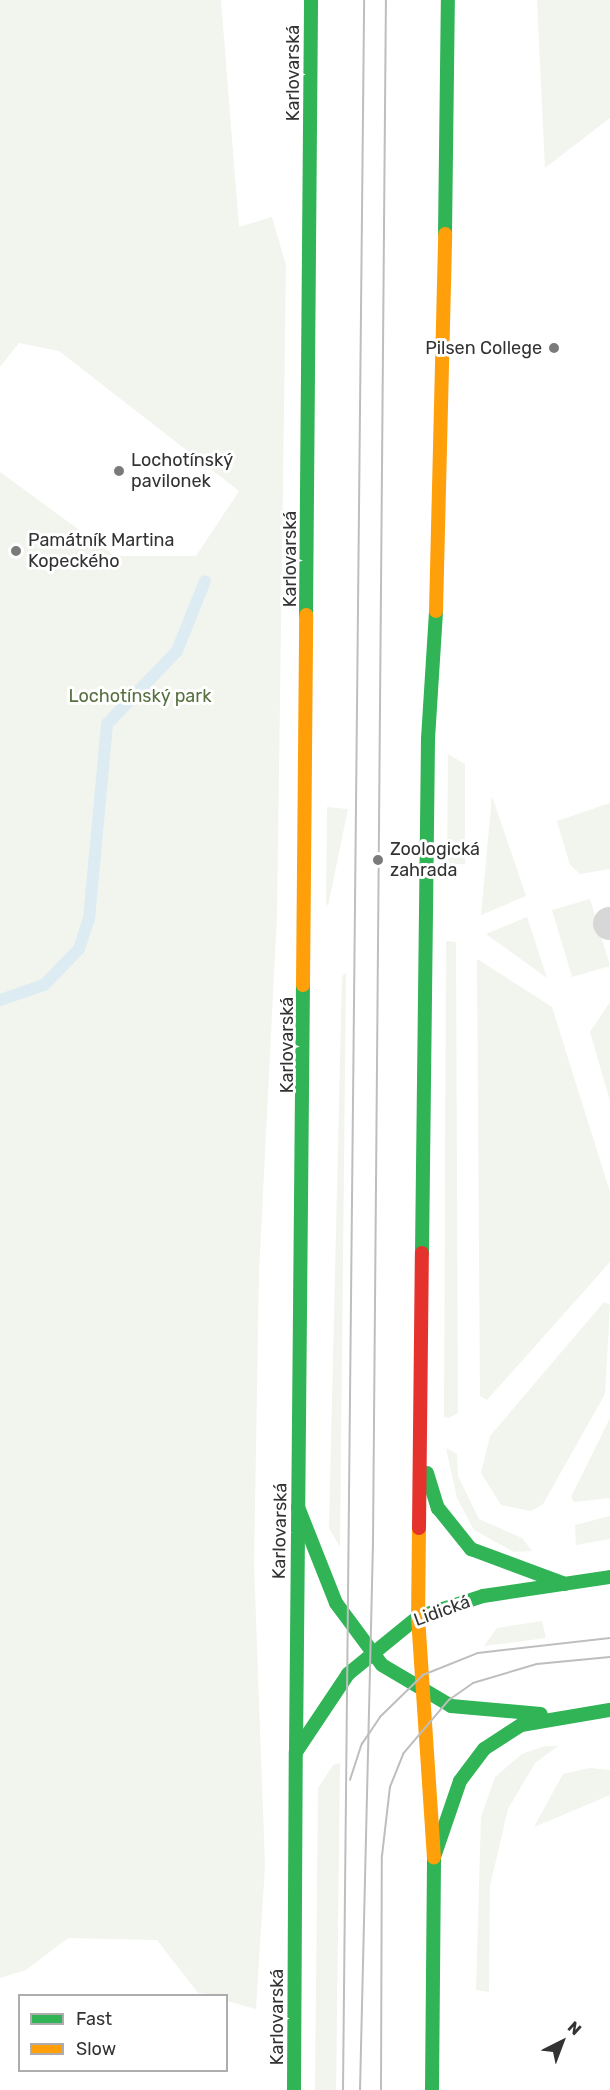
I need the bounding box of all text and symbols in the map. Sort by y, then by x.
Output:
street label: Karlovarská [282,25,304,121]
place label: Pilsen College [425,337,542,359]
marker: Pilsen College [547,341,561,355]
place label: Lochotínský pavilonek [131,450,233,492]
marker: Lochotínský pavilonek [112,464,126,478]
street label: Karlovarská [279,511,301,607]
place label: Památník Martina Kopeckého [28,530,175,572]
marker: Památník Martina Kopeckého [9,544,23,558]
park label: Lochotínský park [68,685,212,707]
place label: Zoologická zahrada [390,839,480,882]
marker: Zoologická zahrada [371,853,385,867]
street label: Karlovarská [276,997,298,1093]
street label: Karlovarská [268,1483,292,1579]
street label: Lidická [411,1591,473,1631]
street label: Karlovarská [266,1969,288,2065]
legend [18,1994,228,2072]
text: Fast [76,2008,112,2030]
north arrow [532,2012,592,2072]
text: N [564,2017,585,2039]
text: Slow [76,2038,116,2060]

